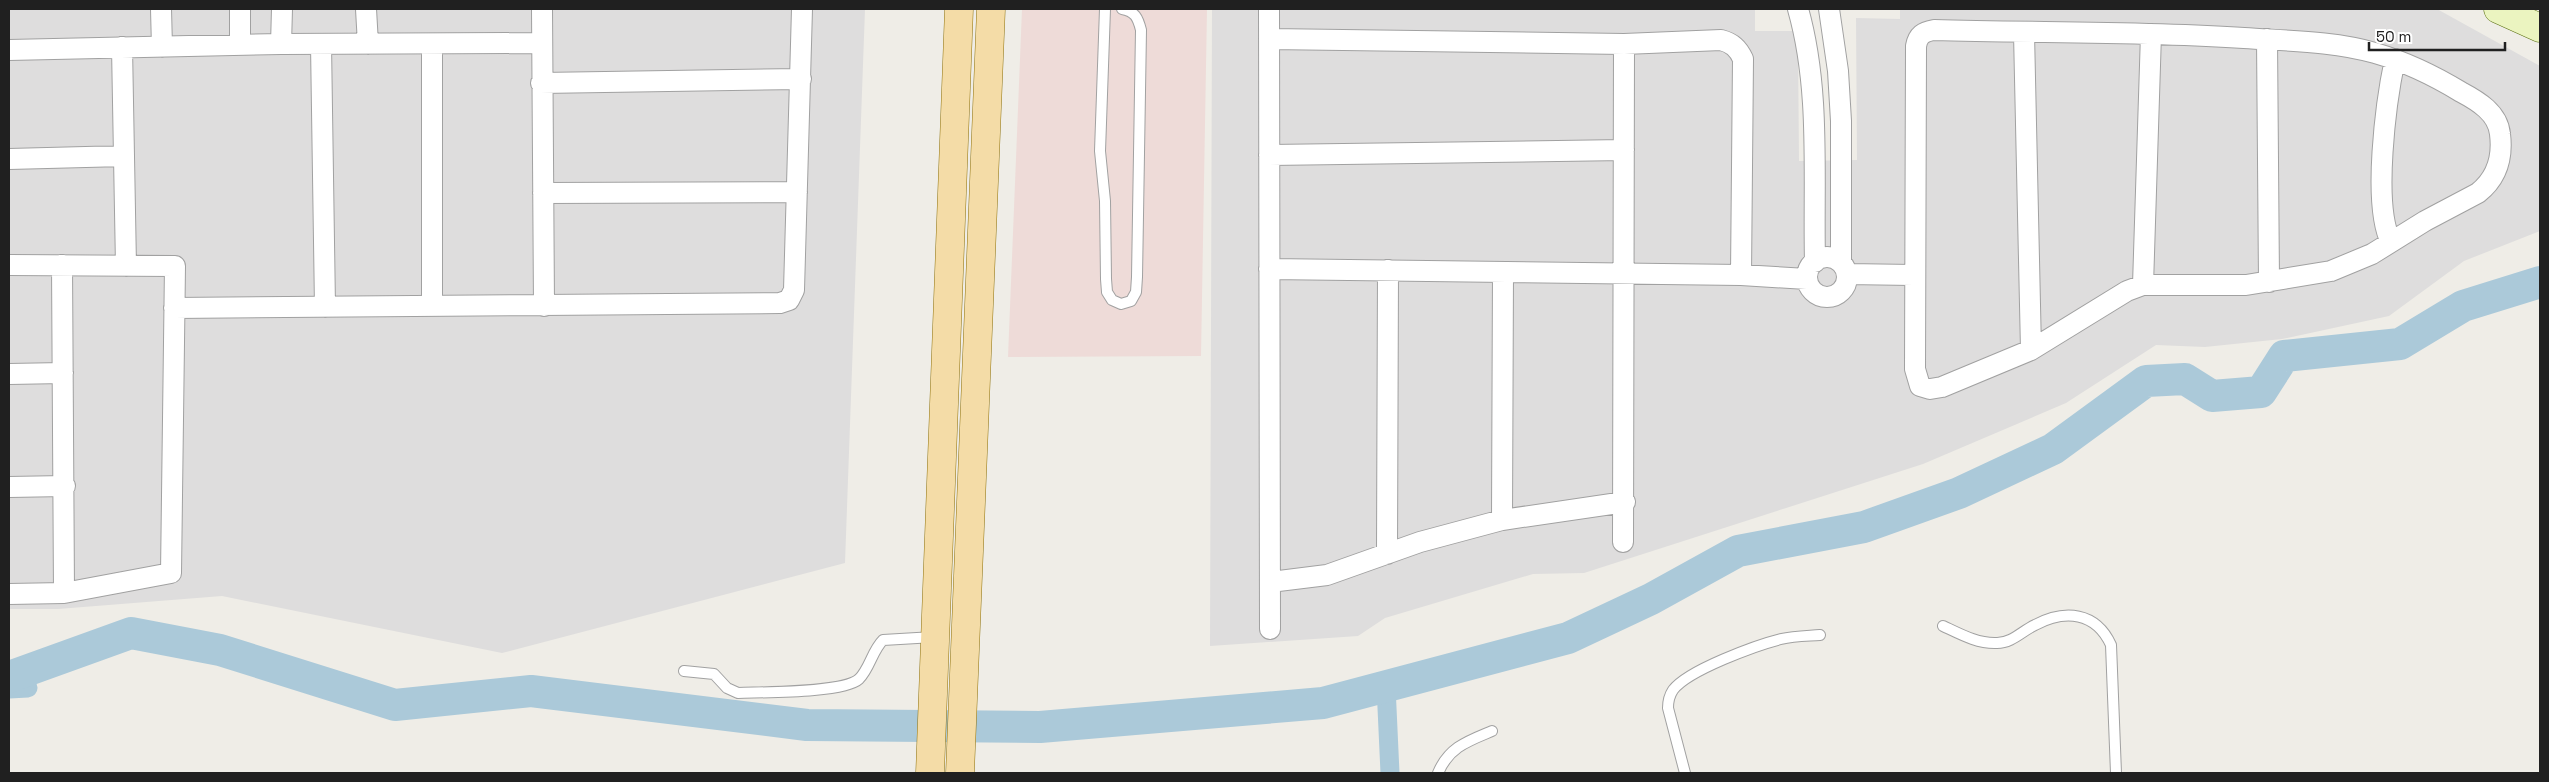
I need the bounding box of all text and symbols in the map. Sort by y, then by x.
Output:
scale bar [2369,20,2505,52]
text: 50 m [2376,27,2411,46]

